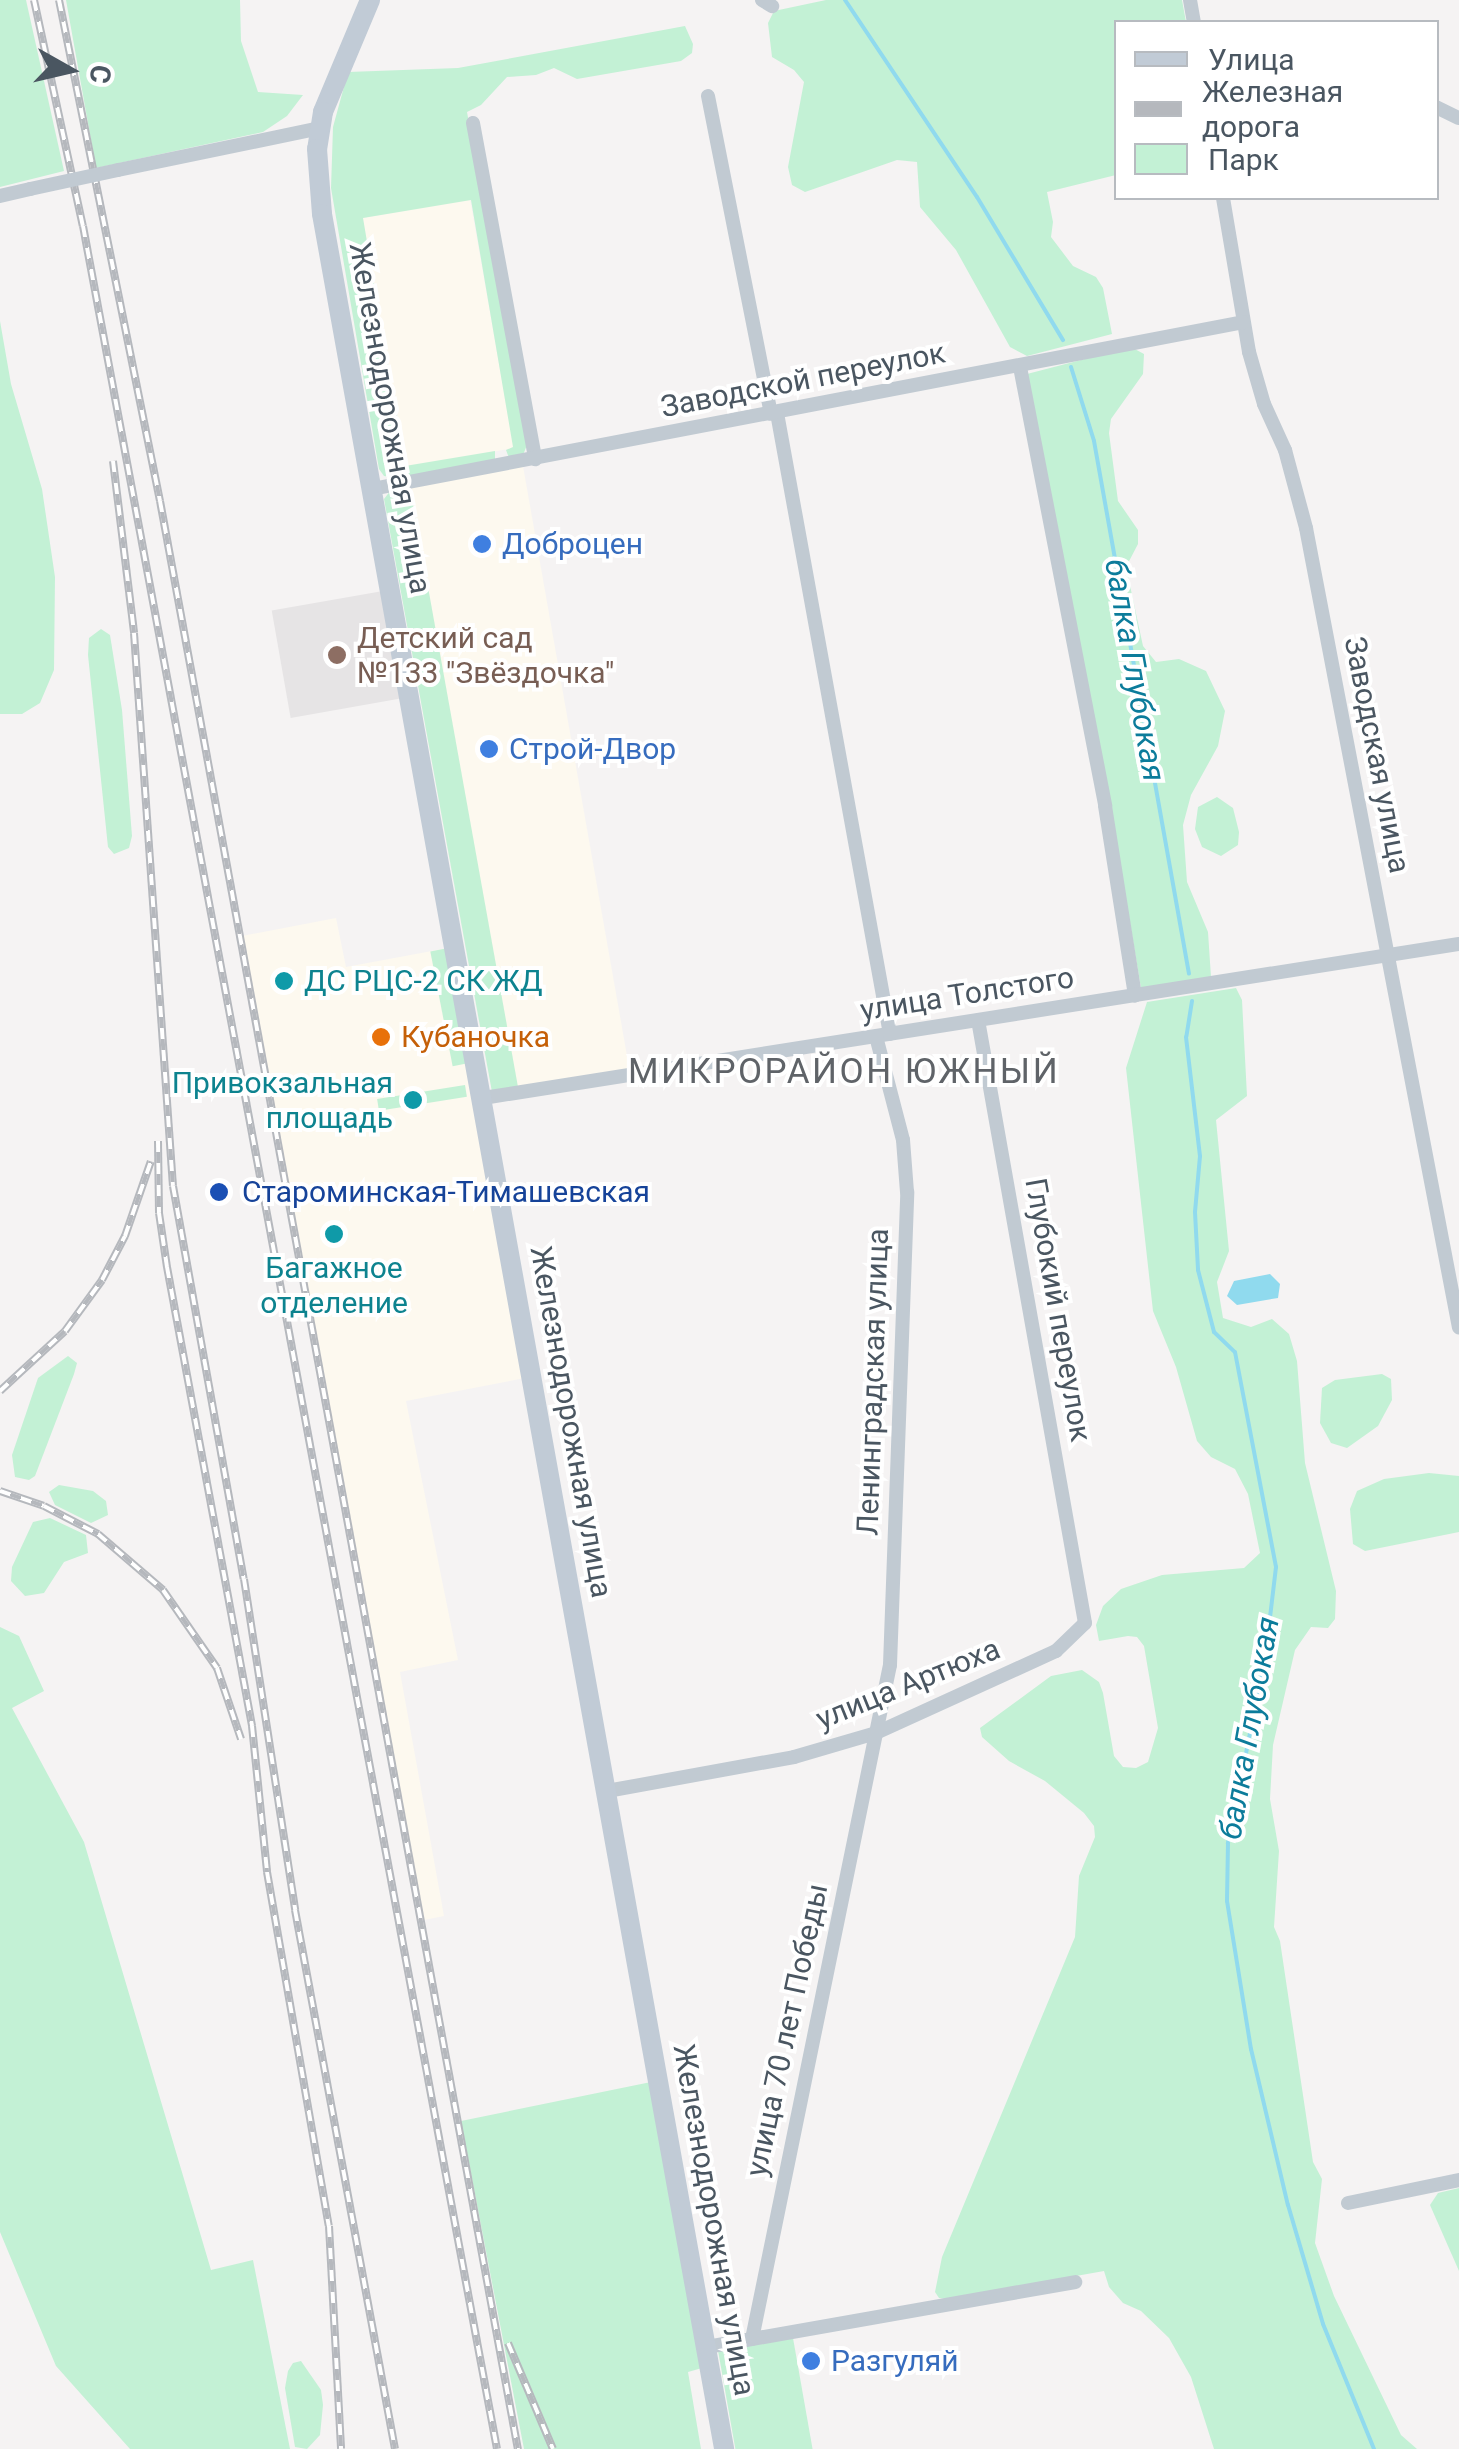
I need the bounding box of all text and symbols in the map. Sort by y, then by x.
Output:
north arrow [20,20,120,120]
legend [1114,20,1439,200]
text: Улица [1208,42,1295,77]
text: С [83,63,118,86]
text: Железная дорога [1202,74,1343,144]
text: Парк [1208,142,1279,177]
street label: Железнодорожная улица [341,239,439,597]
street label: Заводской переулок [658,335,948,425]
place label: Доброцен [502,526,643,562]
marker: Доброцен [471,533,493,555]
water label: балка Глубокая [1097,556,1173,784]
place label: Детский сад №133 "Звёздочка" [357,620,614,690]
street label: Заводская улица [1336,634,1418,876]
marker: Детский сад №133 "Звёздочка" [326,644,348,666]
place label: Строй-Двор [509,731,676,767]
marker: Строй-Двор [478,738,500,760]
street label: улица Толстого [857,959,1077,1029]
place label: ДС РЦС-2 СК ЖД [304,963,542,999]
marker: ДС РЦС-2 СК ЖД [273,970,295,992]
place label: Кубаночка [401,1019,550,1055]
marker: Кубаночка [370,1026,392,1048]
district label: МИКРОРАЙОН ЮЖНЫЙ [628,1051,1060,1093]
place label: Привокзальная площадь [172,1065,393,1136]
marker: Привокзальная площадь [402,1089,424,1111]
place label: Староминская-Тимашевская [242,1174,650,1210]
street label: Глубокий переулок [1017,1176,1099,1444]
marker: Староминская-Тимашевская [206,1179,232,1205]
marker: Багажное отделение [323,1223,345,1245]
street label: Ленинградская улица [850,1228,896,1536]
street label: Железнодорожная улица [522,1243,620,1601]
place label: Багажное отделение [260,1250,408,1320]
water label: балка Глубокая [1211,1614,1287,1842]
street label: улица Артюха [811,1631,1005,1737]
street label: улица 70 лет Победы [738,1880,836,2180]
street label: Железнодорожная улица [665,2041,763,2399]
place label: Разгуляй [831,2343,959,2379]
marker: Разгуляй [800,2350,822,2372]

